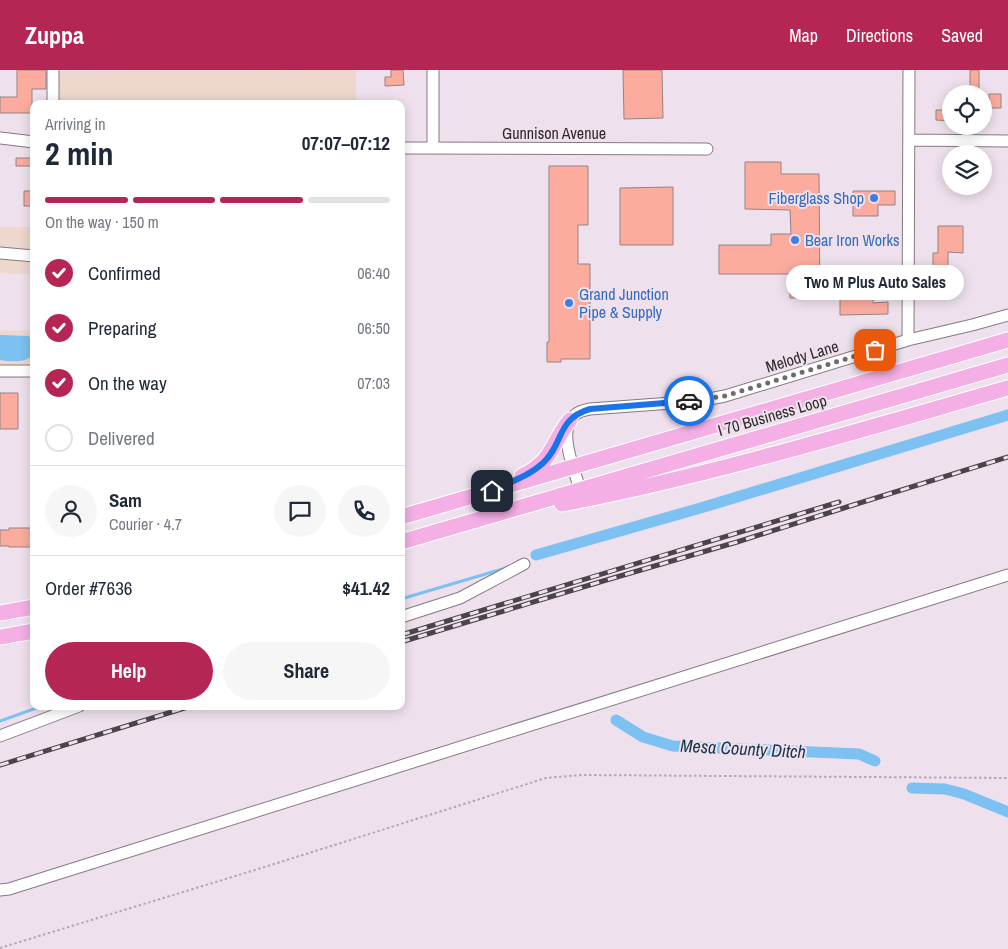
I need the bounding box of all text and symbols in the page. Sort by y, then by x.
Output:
text: Zuppa [25,19,84,51]
text: Map [789,23,818,48]
text: Directions [846,23,913,48]
text: Saved [941,23,983,48]
map controls [942,85,992,195]
button: locate [942,85,992,135]
text: Arriving in [45,113,106,135]
street label: Gunnison Avenue [502,122,606,144]
text: 07:07–07:12 [302,130,390,156]
text: 2 min [45,132,114,175]
button: layers [942,145,992,195]
place label: Fiberglass Shop [768,187,864,209]
marker: Fiberglass Shop [868,192,880,204]
text: On the way · 150 m [45,211,159,233]
place label: Bear Iron Works [805,229,900,251]
marker: Bear Iron Works [789,234,801,246]
icon: check [45,259,73,287]
text: Confirmed [88,260,161,286]
text: 06:40 [357,262,390,284]
callout: Two M Plus Auto Sales [786,265,964,300]
text: Two M Plus Auto Sales [804,271,946,293]
place label: Grand Junction Pipe & Supply [579,283,669,323]
marker: Grand Junction Pipe & Supply [563,297,575,309]
icon: check [45,314,73,342]
text: Preparing [88,315,156,341]
text: 06:50 [357,317,390,339]
pin [854,329,896,371]
street label: Melody Lane [763,334,841,378]
icon: bag [861,336,889,364]
icon: check [45,369,73,397]
text: On the way [88,370,167,396]
text: 07:03 [357,372,390,394]
courier [664,376,714,426]
icon: car [675,387,703,415]
street label: I 70 Business Loop [715,389,829,441]
text: Delivered [88,425,155,451]
pin [471,470,513,512]
icon: home [478,477,506,505]
button: person [45,485,97,537]
button: chat [274,485,326,537]
button: phone [338,485,390,537]
text: Sam [109,487,142,513]
text: Courier · 4.7 [109,513,182,535]
text: Order #7636 [45,575,132,601]
text: $41.42 [342,575,390,601]
button: Help [45,642,213,700]
button: Share [223,642,390,700]
water label: Mesa County Ditch [680,733,806,764]

